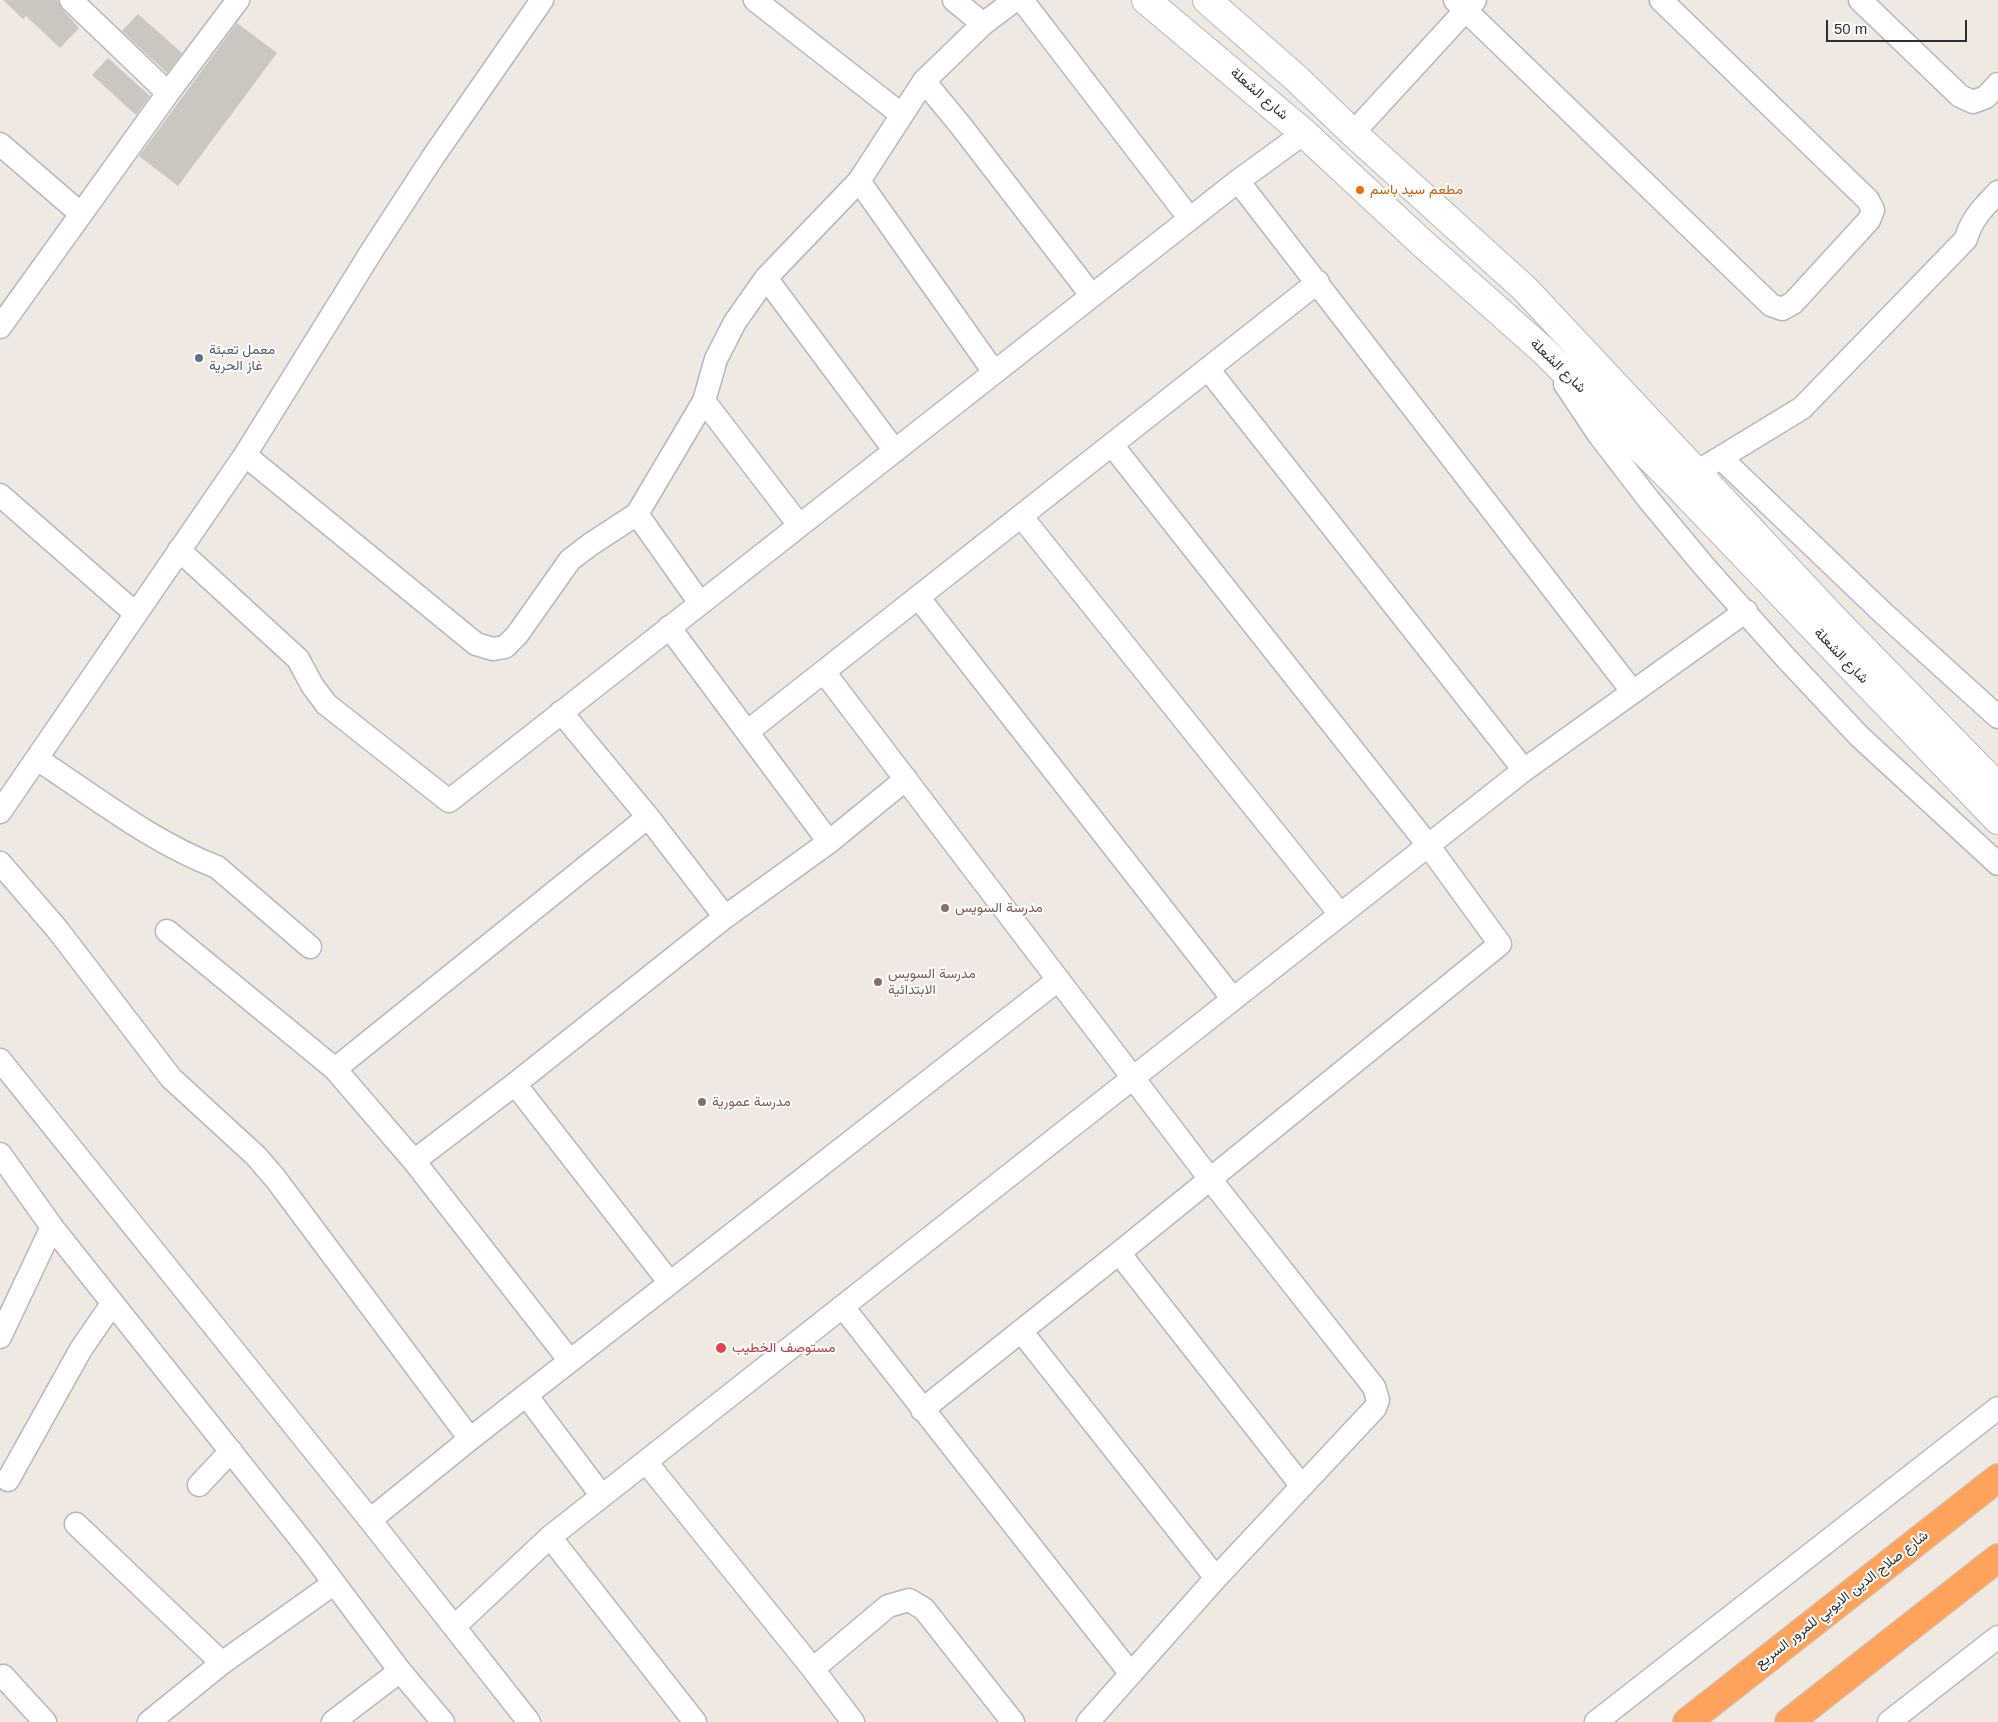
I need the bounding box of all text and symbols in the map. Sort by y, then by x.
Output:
scale bar [1828,10,1969,42]
text: 50 m [1834,20,1867,37]
street label: شارع الشعلة [1227,64,1291,124]
place label: مطعم سيد باسم [1370,182,1463,198]
marker: مطعم سيد باسم [1354,184,1366,196]
street label: شارع الشعلة [1527,335,1589,397]
place label: معمل تعبئة غاز الحرية [209,342,275,374]
marker: معمل تعبئة غاز الحرية [193,352,205,364]
street label: شارع الشعلة [1810,625,1872,687]
place label: مدرسة السويس [955,900,1043,916]
marker: مدرسة السويس [939,902,951,914]
place label: مدرسة السويس الابتدائية [888,966,976,999]
marker: مدرسة السويس الابتدائية [872,976,884,988]
place label: مدرسة عمورية [712,1094,791,1110]
marker: مدرسة عمورية [696,1096,708,1108]
place label: مستوصف الخطيب [732,1340,835,1356]
marker: مستوصف الخطيب [714,1341,728,1355]
street label: شارع صلاح الدين الايوبي للمرور السريع [1752,1527,1932,1673]

